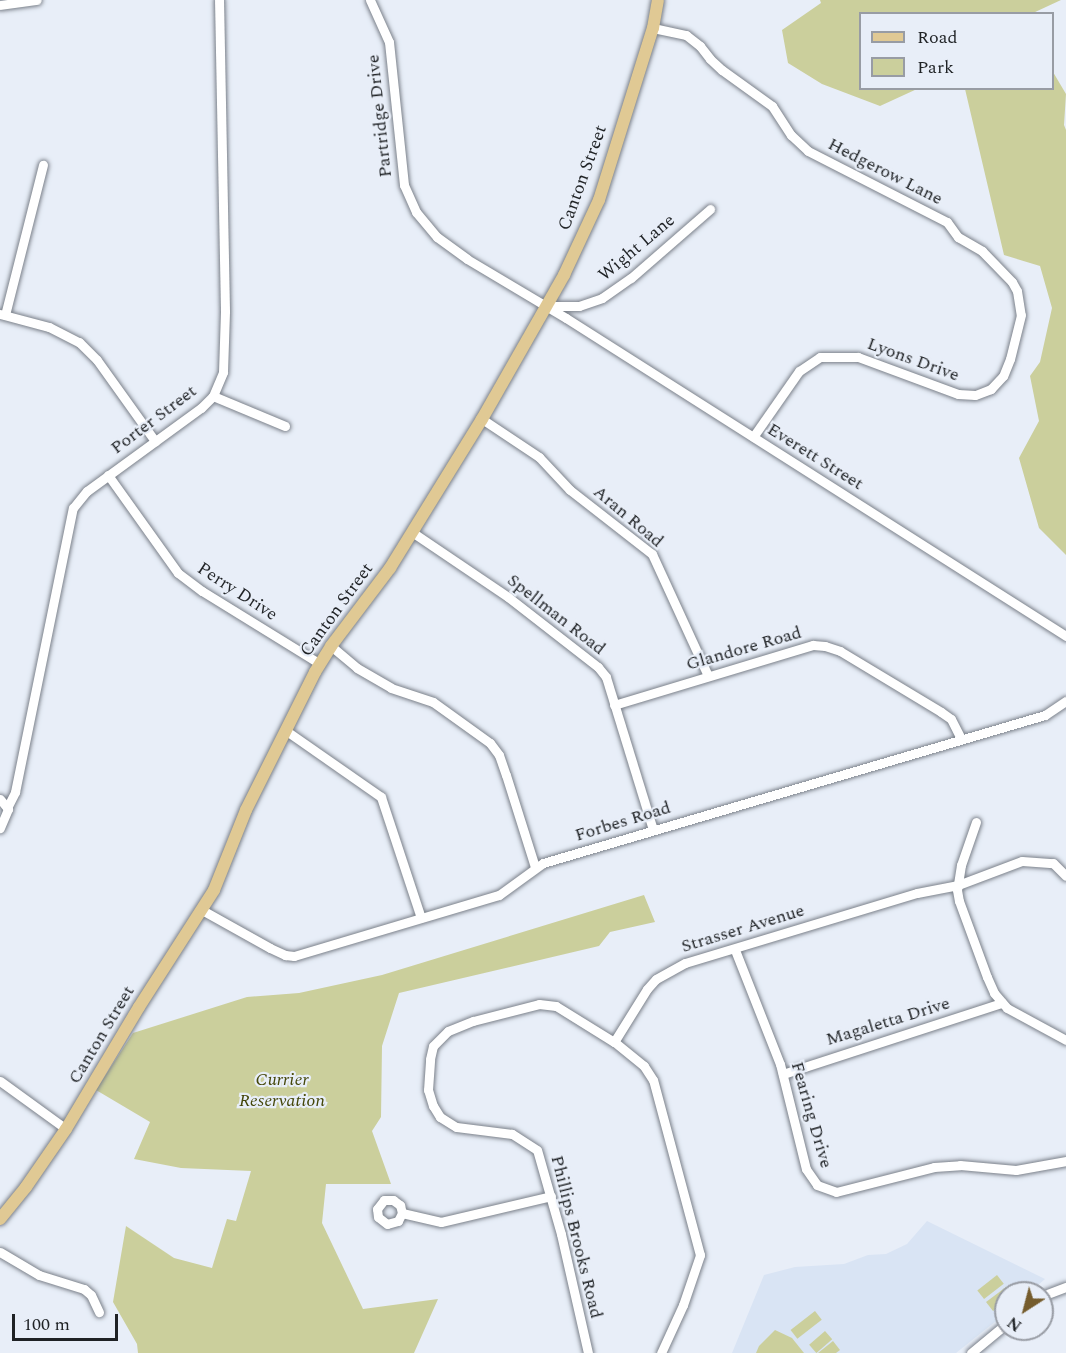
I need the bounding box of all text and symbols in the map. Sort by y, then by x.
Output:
legend [859,12,1054,90]
text: Road [917,24,958,51]
street label: Partridge Drive [363,54,397,178]
text: Park [917,54,954,81]
street label: Canton Street [554,122,612,234]
street label: Hedgerow Lane [824,134,946,210]
street label: Wight Lane [594,210,680,286]
street label: Lyons Drive [864,333,962,387]
street label: Porter Street [107,381,201,459]
street label: Everett Street [763,419,867,495]
street label: Aran Road [588,481,668,553]
street label: Perry Drive [193,558,281,626]
street label: Canton Street [296,559,378,661]
street label: Spellman Road [503,570,609,660]
street label: Glandore Road [684,622,804,676]
street label: Forbes Road [572,797,674,847]
street label: Strasser Avenue [679,900,807,958]
street label: Canton Street [64,982,140,1088]
street label: Magaletta Drive [823,993,953,1051]
street label: Fearing Drive [786,1059,836,1171]
park label: Currier Reservation [239,1070,325,1112]
street label: Phillips Brooks Road [545,1153,607,1321]
north arrow [994,1281,1054,1341]
scale bar [15,1302,122,1340]
text: N [1002,1310,1027,1337]
text: 100 m [23,1311,70,1338]

